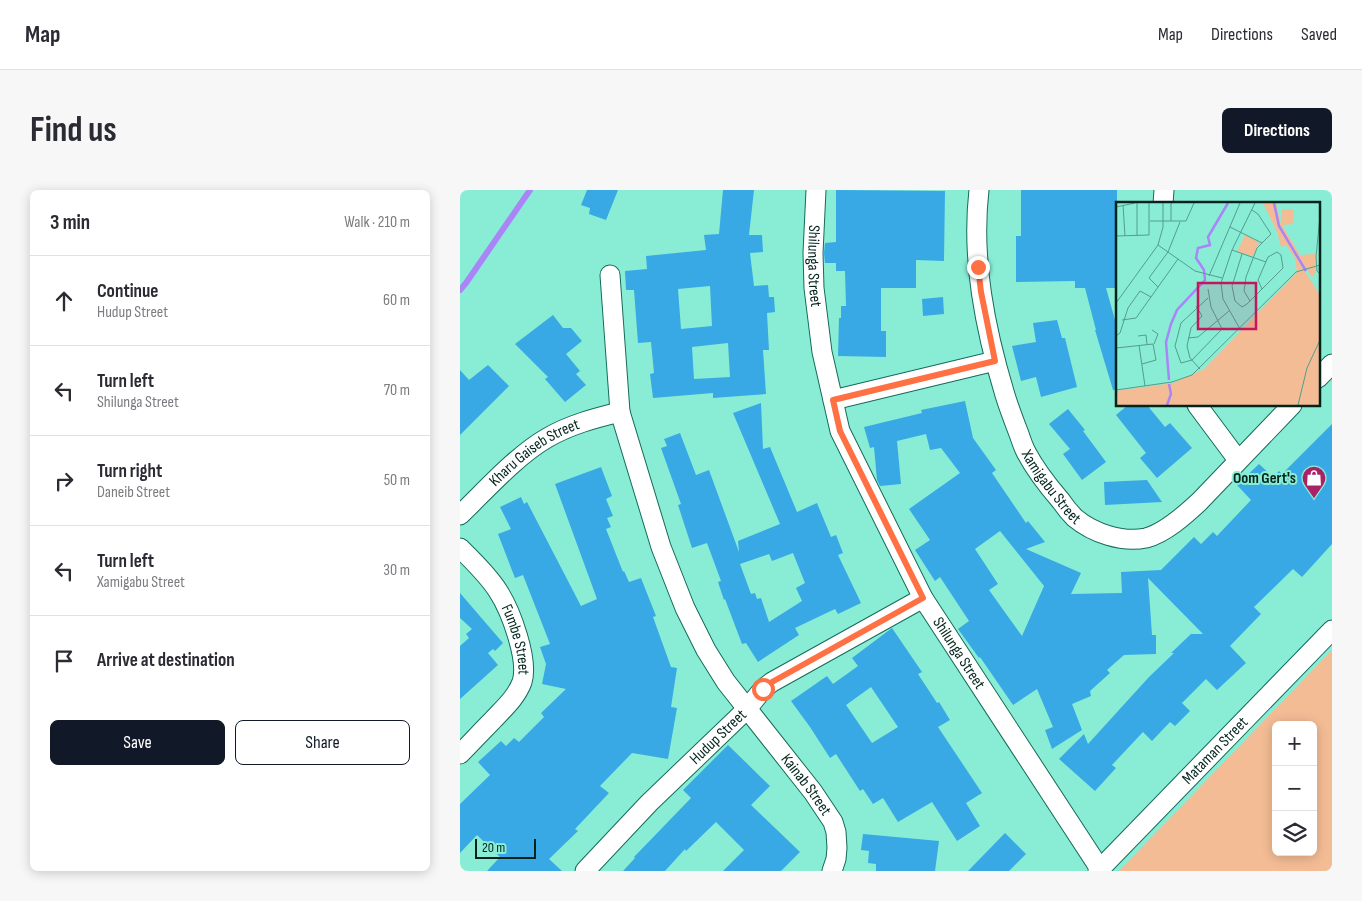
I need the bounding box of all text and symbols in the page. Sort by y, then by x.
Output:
text: Map [25,20,60,49]
text: Map [1158,24,1183,45]
text: Directions [1211,24,1273,45]
text: Saved [1301,24,1337,45]
button: Directions [1222,108,1332,153]
text: Find us [30,109,117,152]
inset map [1116,202,1319,406]
text: 3 min [50,210,90,235]
text: Walk · 210 m [344,213,410,232]
street label: Shilunga Street [803,225,826,308]
route end [967,256,990,279]
text: Continue [97,280,158,303]
icon: ahead [50,287,78,315]
text: 60 m [383,291,410,310]
text: Hudup Street [97,303,168,322]
text: Turn left [97,370,154,393]
icon: left [50,377,78,405]
text: 70 m [384,381,410,400]
text: Shilunga Street [97,393,179,412]
street label: Kharu Gaiseb Street [485,415,582,490]
street label: Xamigabu Street [1017,446,1085,529]
text: Turn right [97,460,162,483]
shop icon: Oom Gert's [1301,465,1327,499]
icon: right [50,467,78,495]
place label: Oom Gert's [1233,469,1296,488]
text: 50 m [384,471,410,490]
text: Daneib Street [97,483,170,502]
text: Turn left [97,550,154,573]
icon: left [50,557,78,585]
text: 30 m [383,561,410,580]
text: Xamigabu Street [97,573,185,592]
street label: Fumbe Street [497,601,533,675]
street label: Shilunga Street [929,614,989,693]
icon: arrive [50,647,78,675]
text: Arrive at destination [97,649,235,672]
route start [752,678,775,701]
street label: Hudup Street [686,705,750,768]
street label: Mataman Street [1178,713,1252,788]
button: Save [50,720,225,765]
button: Share [235,720,410,765]
map controls [1272,721,1317,856]
button: + [1272,721,1317,766]
street label: Kainab Street [777,750,836,819]
button: − [1272,766,1317,811]
button: layers [1272,811,1317,856]
scale bar [475,836,536,859]
text: 20 m [482,839,505,856]

